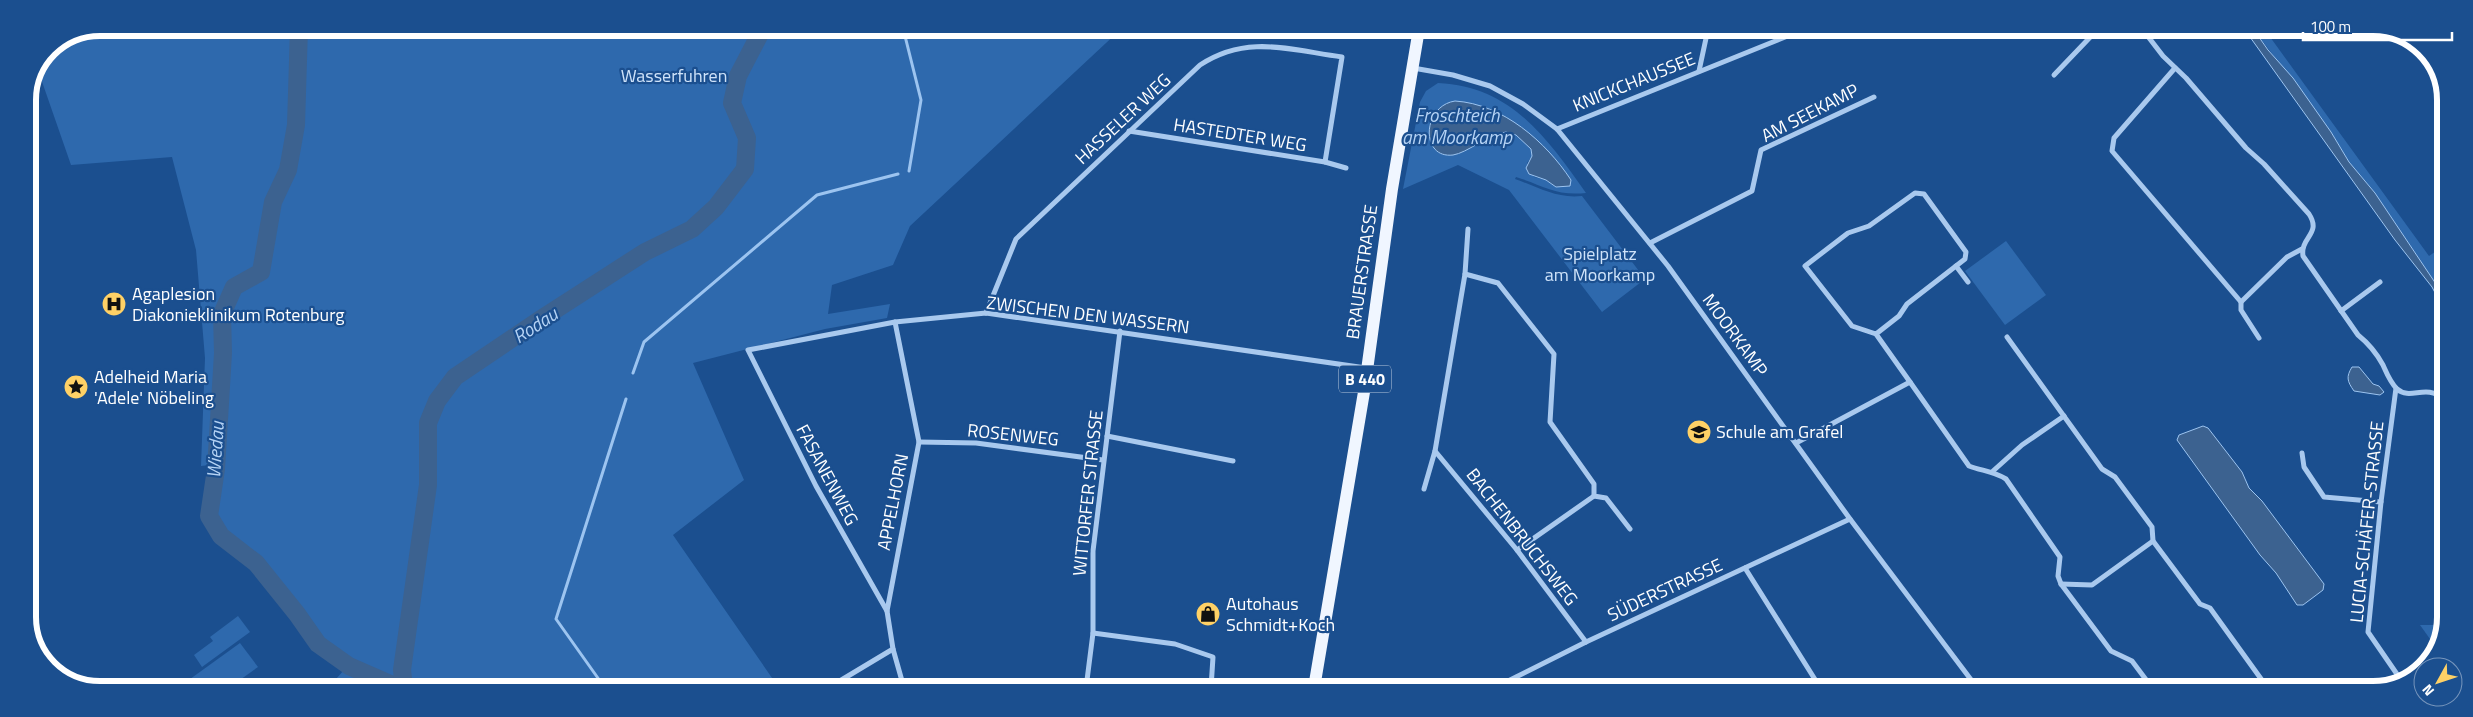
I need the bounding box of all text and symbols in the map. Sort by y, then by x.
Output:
scale bar [2303,10,2452,42]
text: 100 m [2310,15,2351,38]
street label: KNICKCHAUSSEE [1568,45,1699,118]
park label: Wasserfuhren [621,62,727,89]
street label: HASSELER WEG [1069,67,1177,170]
street label: AM SEEKAMP [1756,76,1864,149]
water label: Froschteich am Moorkamp [1402,100,1512,151]
street label: HASTEDTER WEG [1172,111,1309,158]
street label: BRAUERSTRASSE [1339,203,1384,341]
park label: Spielplatz am Moorkamp [1545,240,1655,288]
place label: Agaplesion Diakonieklinikum Rotenburg [132,280,345,328]
street label: MOORKAMP [1696,288,1775,382]
street label: ZWISCHEN DEN WASSERN [985,289,1191,340]
hospital icon: Agaplesion Diakonieklinikum Rotenburg [101,291,127,317]
water label: Rodau [506,298,564,350]
place label: Adelheid Maria 'Adele' Nöbeling [94,363,214,411]
road number: B 440 [1339,366,1391,392]
place icon: Adelheid Maria 'Adele' Nöbeling [63,374,89,400]
street label: WITTORFER STRASSE [1065,409,1110,577]
street label: ROSENWEG [966,416,1060,453]
place label: Schule am Grafel [1716,418,1843,445]
water label: Wiedau [198,419,231,479]
street label: FASANENWEG [789,419,865,530]
school or university icon: Schule am Grafel [1686,419,1712,445]
street label: LUCIA-SCHÄFER-STRASSE [2342,420,2391,624]
street label: APPELHORN [870,451,915,553]
street label: BACHENBRUCHSWEG [1460,462,1585,611]
street label: SÜDERSTRASSE [1603,551,1727,628]
place label: Autohaus Schmidt+Koch [1226,590,1335,638]
shop icon: Autohaus Schmidt+Koch [1195,601,1221,627]
north arrow [2413,657,2463,707]
text: N [2416,680,2439,701]

